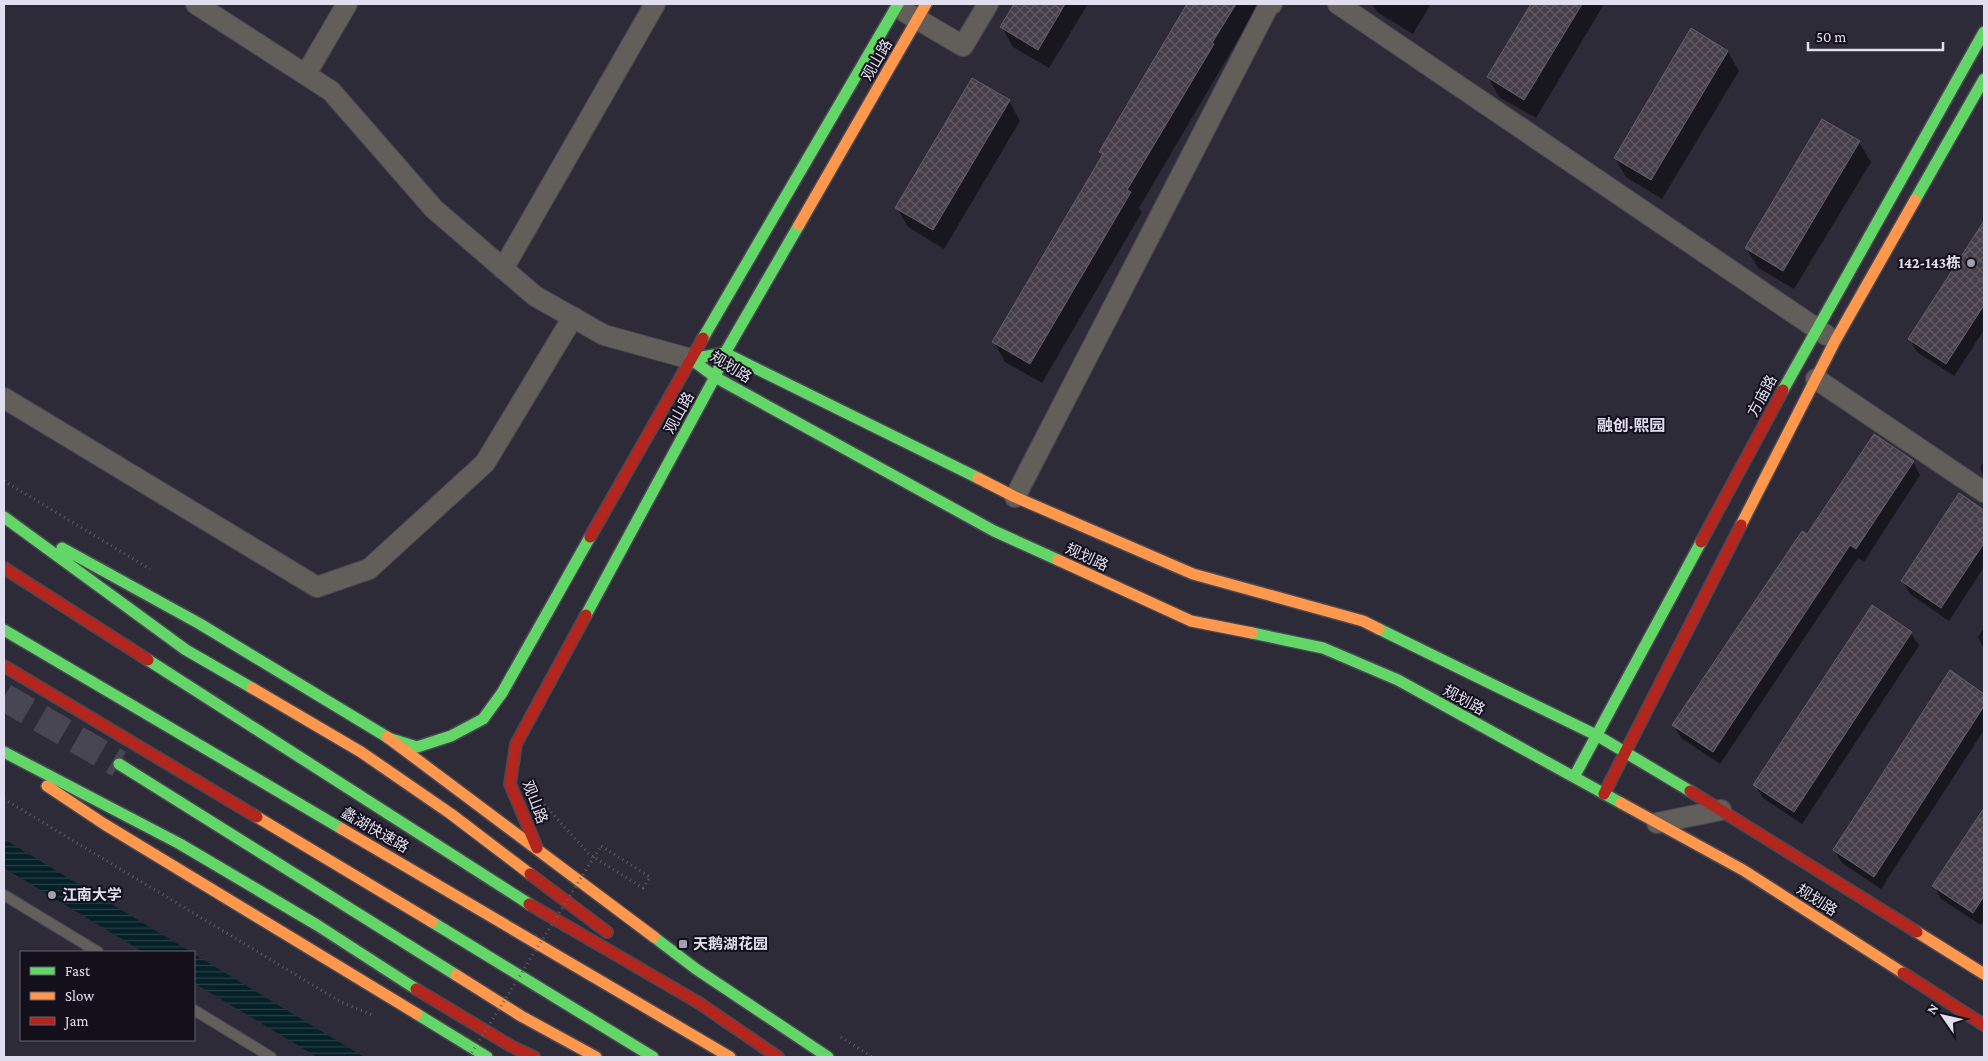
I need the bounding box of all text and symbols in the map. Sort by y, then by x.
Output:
scale bar [1808,20,1943,52]
text: 50 m [1816,29,1846,45]
street label: 观山路 [859,37,895,83]
place label: 142-143栋 [1898,254,1961,271]
marker: 142-143栋 [1965,257,1977,269]
street label: 规划路 [708,348,754,386]
street label: 方庙路 [1744,372,1780,420]
street label: 观山路 [661,389,697,437]
district label: 融创·熙园 [1597,417,1665,434]
street label: 规划路 [1063,540,1111,574]
street label: 规划路 [1440,682,1488,718]
street label: 观山路 [519,778,551,826]
street label: 蠡湖快速路 [339,804,411,856]
street label: 规划路 [1794,881,1840,919]
place label: 江南大学 [62,886,122,903]
marker: 江南大学 [46,889,58,901]
place label: 天鹅湖花园 [693,935,768,952]
marker: 天鹅湖花园 [677,938,689,950]
legend [20,951,195,1041]
text: Fast [65,963,91,979]
text: Slow [65,988,95,1004]
north arrow [1918,991,1968,1041]
text: N [1923,1000,1942,1017]
text: Jam [63,1013,88,1030]

